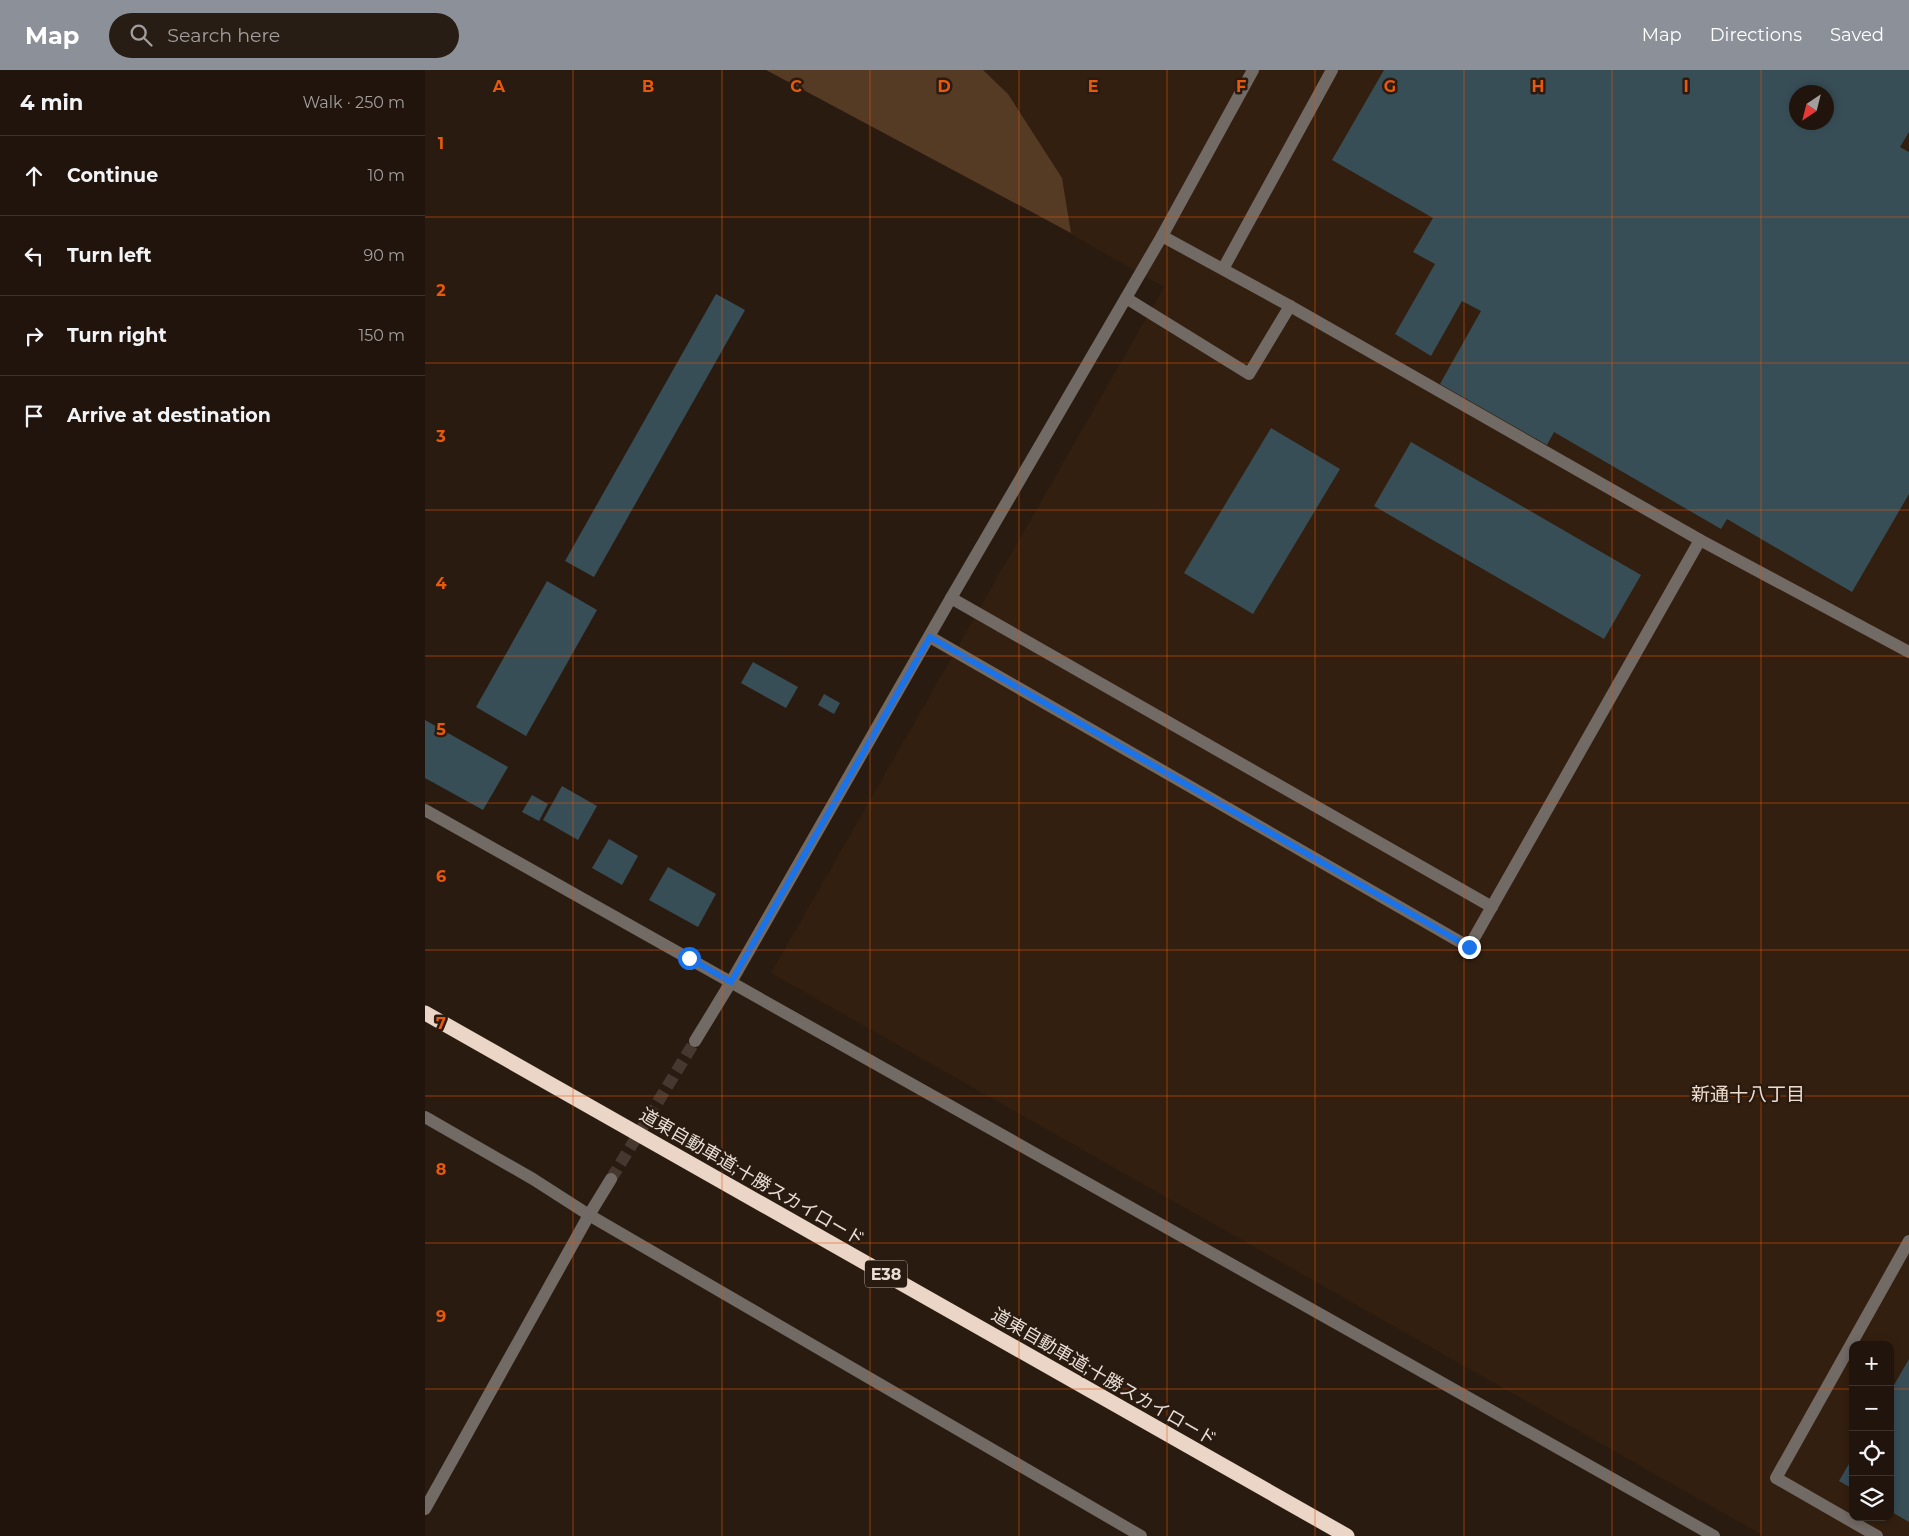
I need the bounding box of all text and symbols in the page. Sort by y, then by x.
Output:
search box [109,13,459,58]
text: Map [25,21,79,50]
icon: search [127,21,155,49]
text: Search here [167,24,280,47]
text: Map [1642,24,1682,46]
text: Directions [1710,24,1802,46]
text: Saved [1830,24,1884,46]
text: A [492,77,506,96]
text: B [642,77,654,96]
text: C [790,77,802,96]
text: D [937,77,951,96]
text: E [1088,77,1098,96]
text: F [1236,77,1246,96]
text: G [1384,77,1396,96]
text: H [1532,77,1544,96]
text: I [1683,77,1689,96]
north arrow [1789,85,1834,130]
text: 4 min [20,90,83,115]
text: Walk · 250 m [302,93,405,112]
text: 1 [438,134,444,153]
icon: ahead [20,162,48,190]
text: Continue [67,164,158,187]
text: 10 m [367,166,405,185]
icon: left [20,242,48,270]
text: Turn left [67,244,152,267]
text: 90 m [363,246,405,265]
text: 2 [436,281,446,300]
icon: right [20,322,48,350]
text: Turn right [67,324,167,347]
text: 150 m [358,326,405,345]
icon: arrive [20,402,48,430]
text: Arrive at destination [67,404,271,427]
text: 3 [435,427,446,446]
text: 4 [435,574,447,593]
text: 5 [436,720,446,739]
text: 6 [436,867,446,886]
route end [1458,936,1481,959]
route start [678,947,701,970]
text: 7 [436,1014,446,1033]
district label: 新通十八丁目 [1691,1083,1805,1106]
street label: 道東自動車道;十勝スカイロード [636,1104,868,1250]
text: 8 [436,1160,446,1179]
road number: E38 [865,1260,907,1288]
street label: 道東自動車道;十勝スカイロード [988,1304,1220,1450]
text: 9 [436,1307,446,1326]
map controls [1849,1341,1894,1521]
button: + [1849,1341,1894,1386]
button: − [1849,1386,1894,1431]
button: locate [1849,1431,1894,1476]
button: layers [1849,1476,1894,1521]

